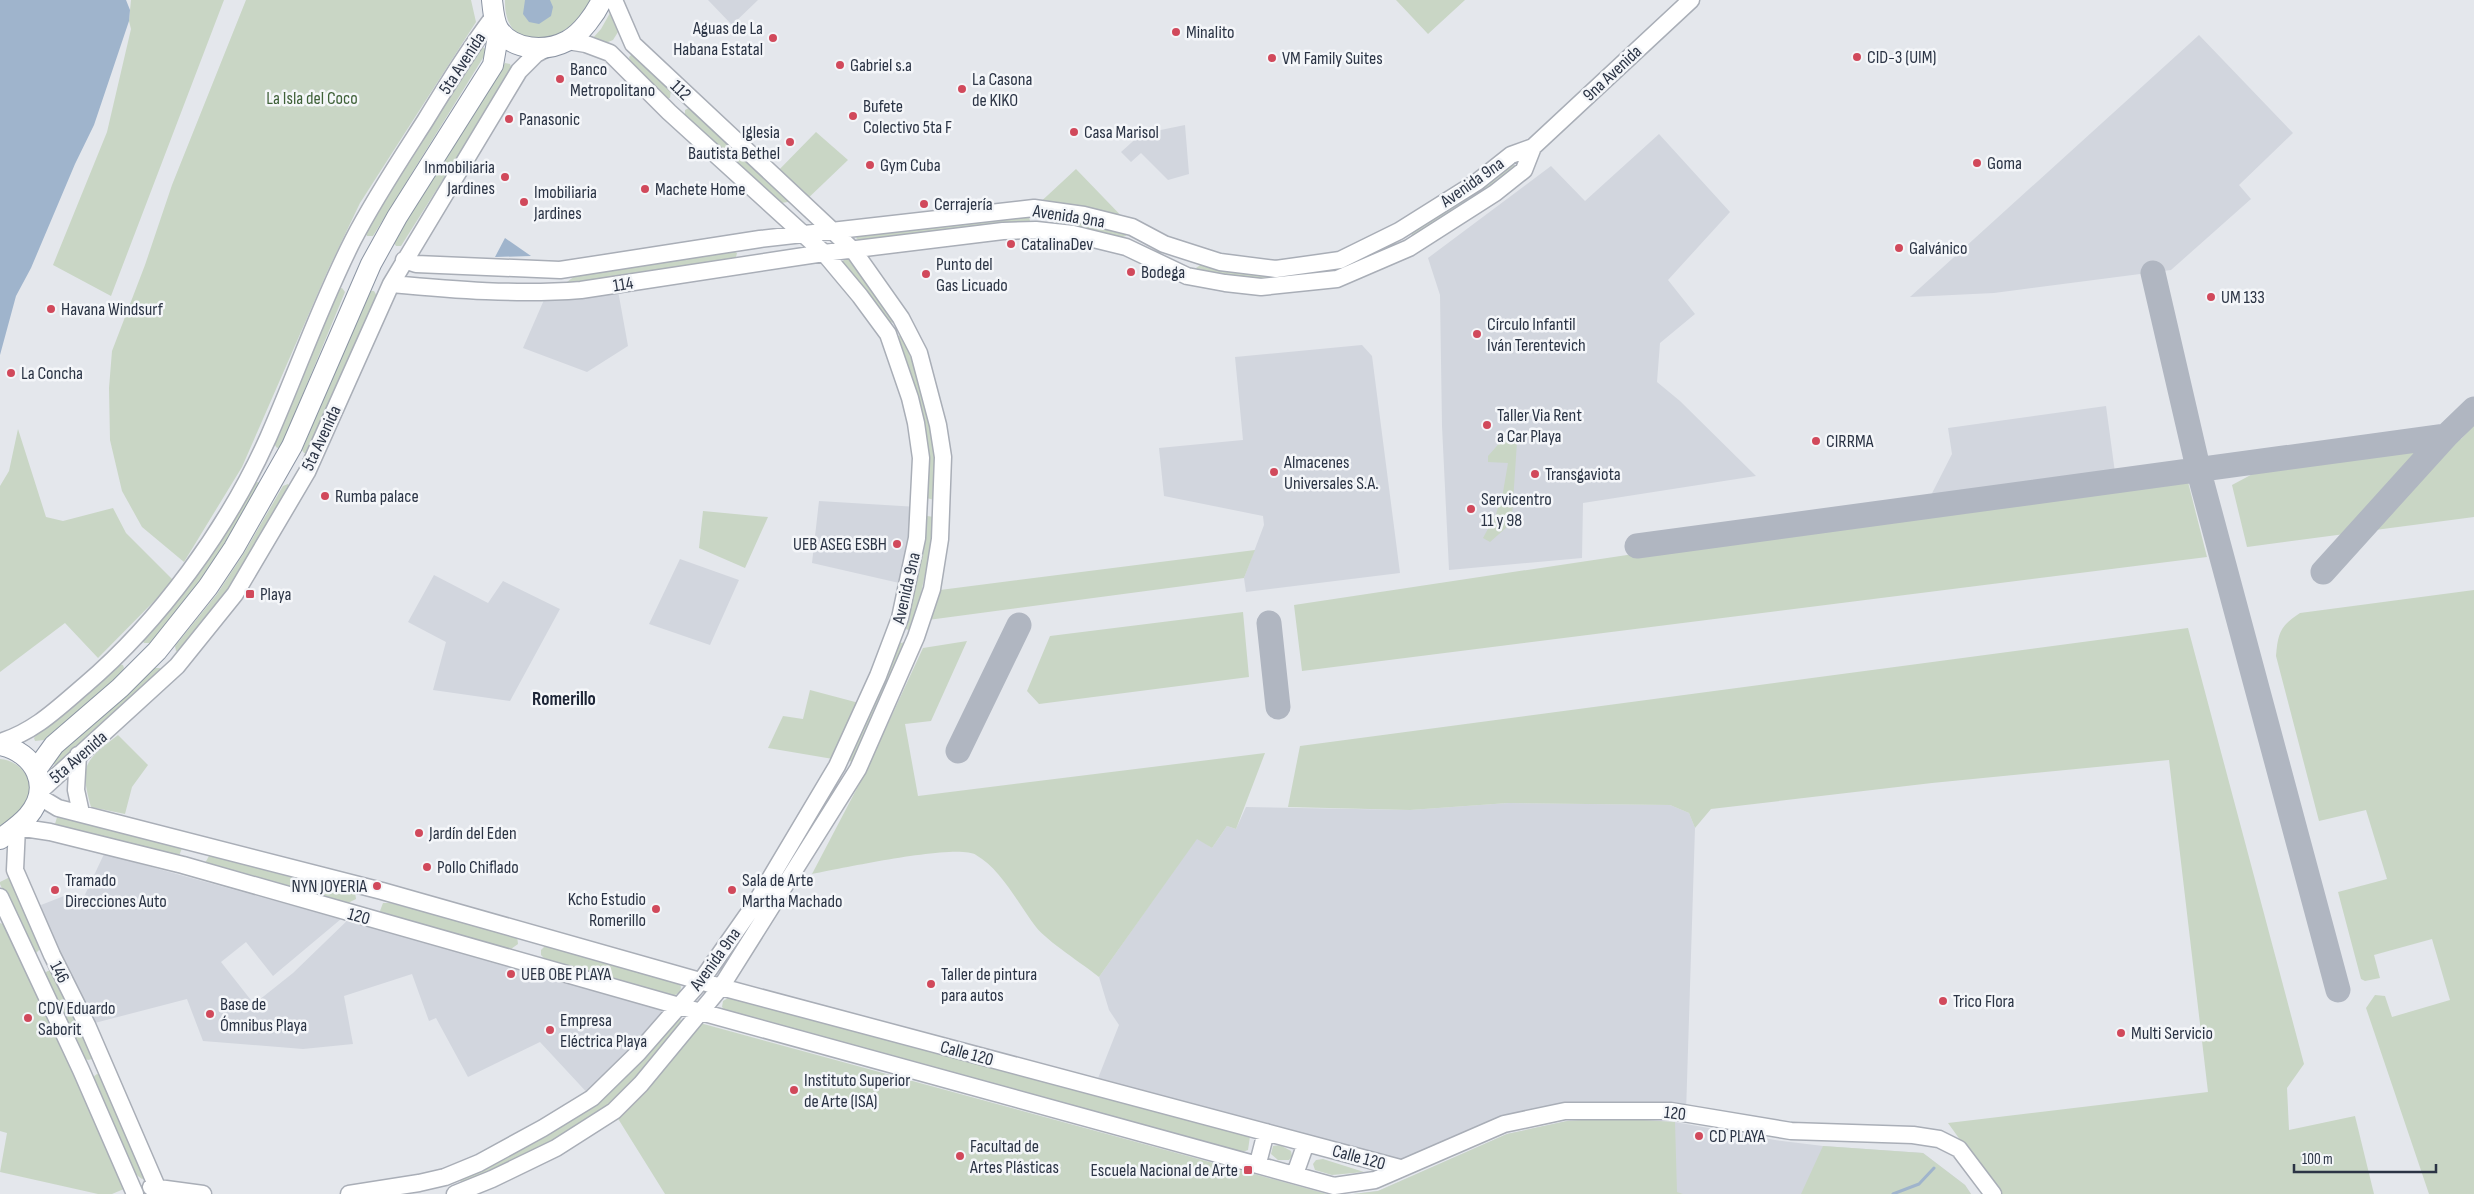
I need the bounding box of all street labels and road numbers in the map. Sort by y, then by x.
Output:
street label: 5ta Avenida [435,28,490,98]
street label: 9na Avenida [1579,41,1646,106]
street label: 112 [666,76,695,105]
street label: Avenida 9na [1436,153,1508,212]
street label: Avenida 9na [1030,200,1106,233]
street label: 114 [611,272,635,296]
street label: 5ta Avenida [297,402,346,474]
street label: Avenida 9na [888,550,925,627]
street label: 5ta Avenida [45,727,111,788]
street label: 120 [345,903,372,930]
street label: Avenida 9na [685,924,745,996]
street label: 146 [45,958,74,987]
street label: Calle 120 [938,1036,996,1071]
street label: 120 [1663,1102,1687,1125]
street label: Calle 120 [1330,1140,1388,1175]

